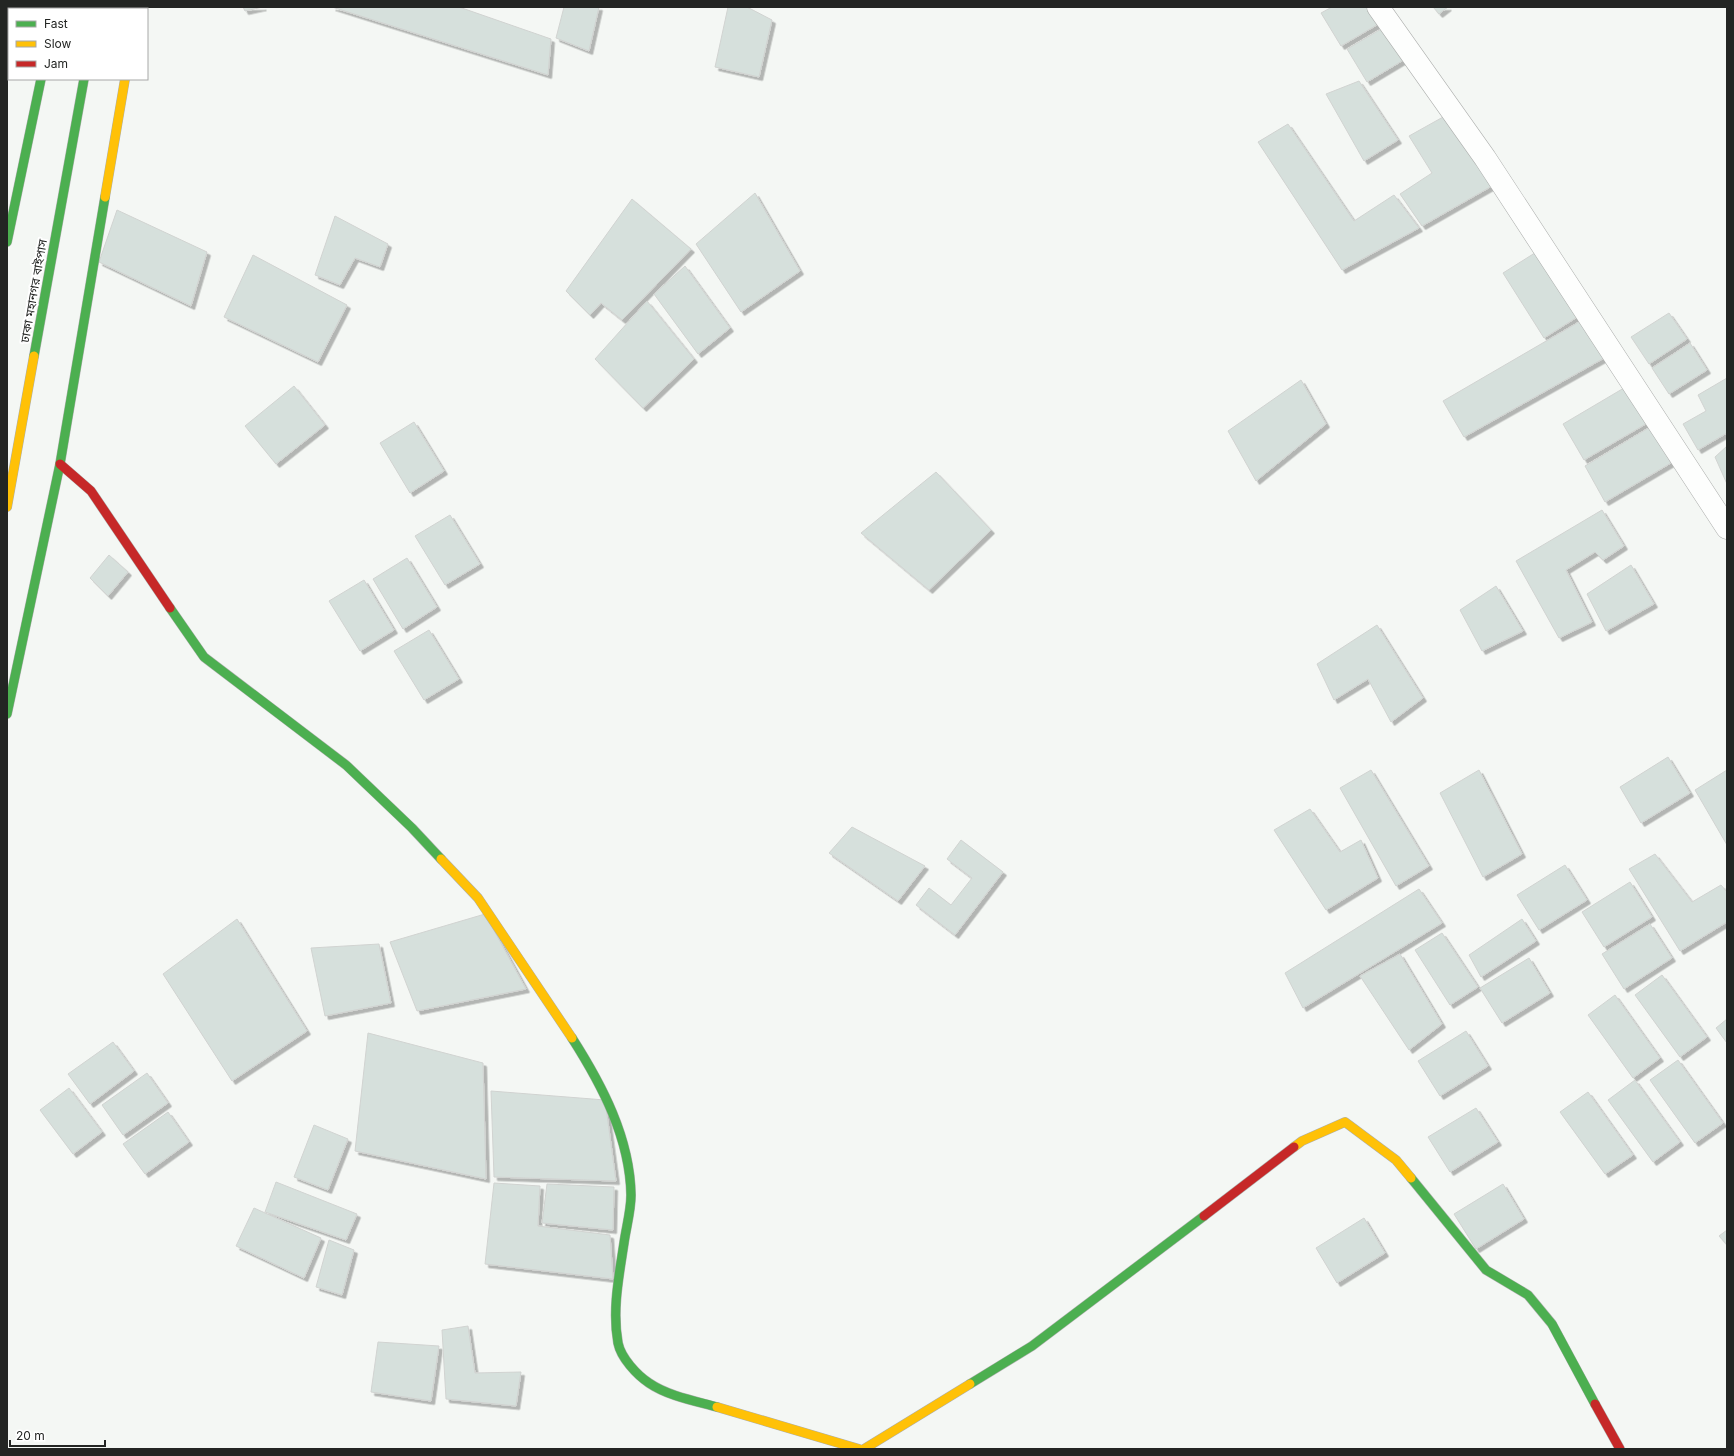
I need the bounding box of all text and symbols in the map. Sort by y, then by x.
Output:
legend [8,8,148,80]
text: Fast [44,16,68,31]
text: Slow [44,36,72,51]
text: Jam [44,56,68,71]
street label: ঢাকা মহানগর বাইপাস [17,238,50,345]
scale bar [10,1422,105,1448]
text: 20 m [16,1428,45,1443]

